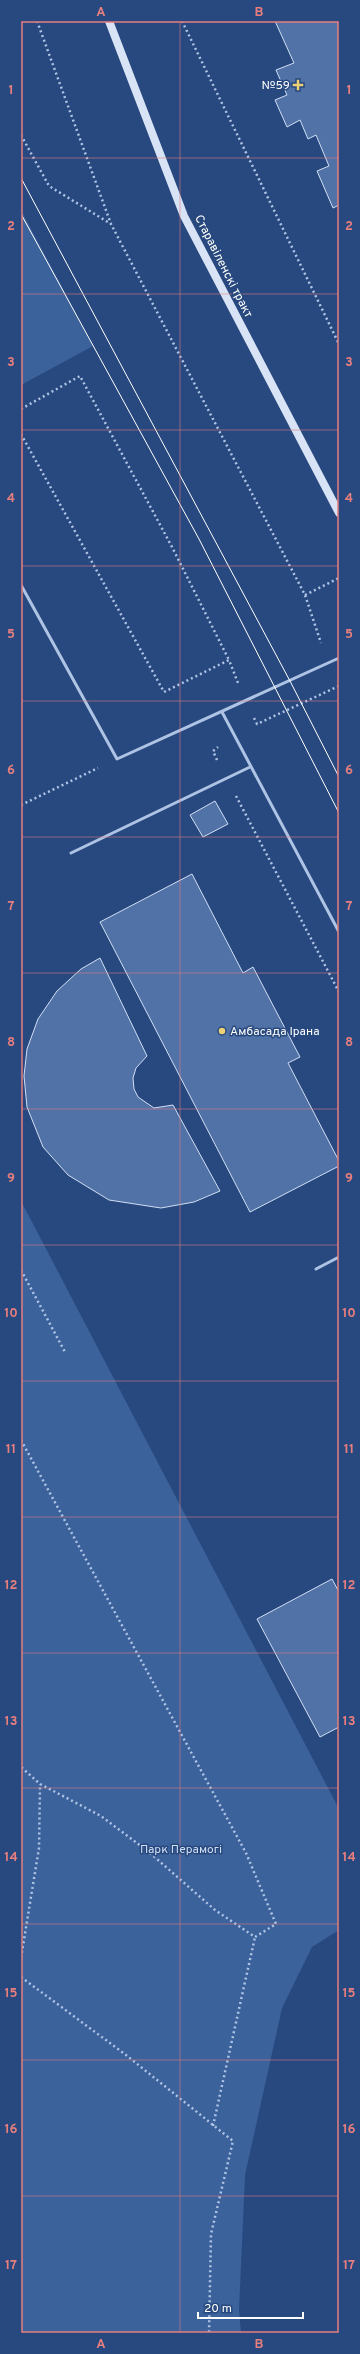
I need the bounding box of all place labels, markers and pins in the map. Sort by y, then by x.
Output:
place label: №59 [262,78,290,94]
marker: №59 [293,80,303,90]
place label: Амбасада Ірана [230,1024,319,1040]
marker: Амбасада Ірана [217,1026,227,1036]

